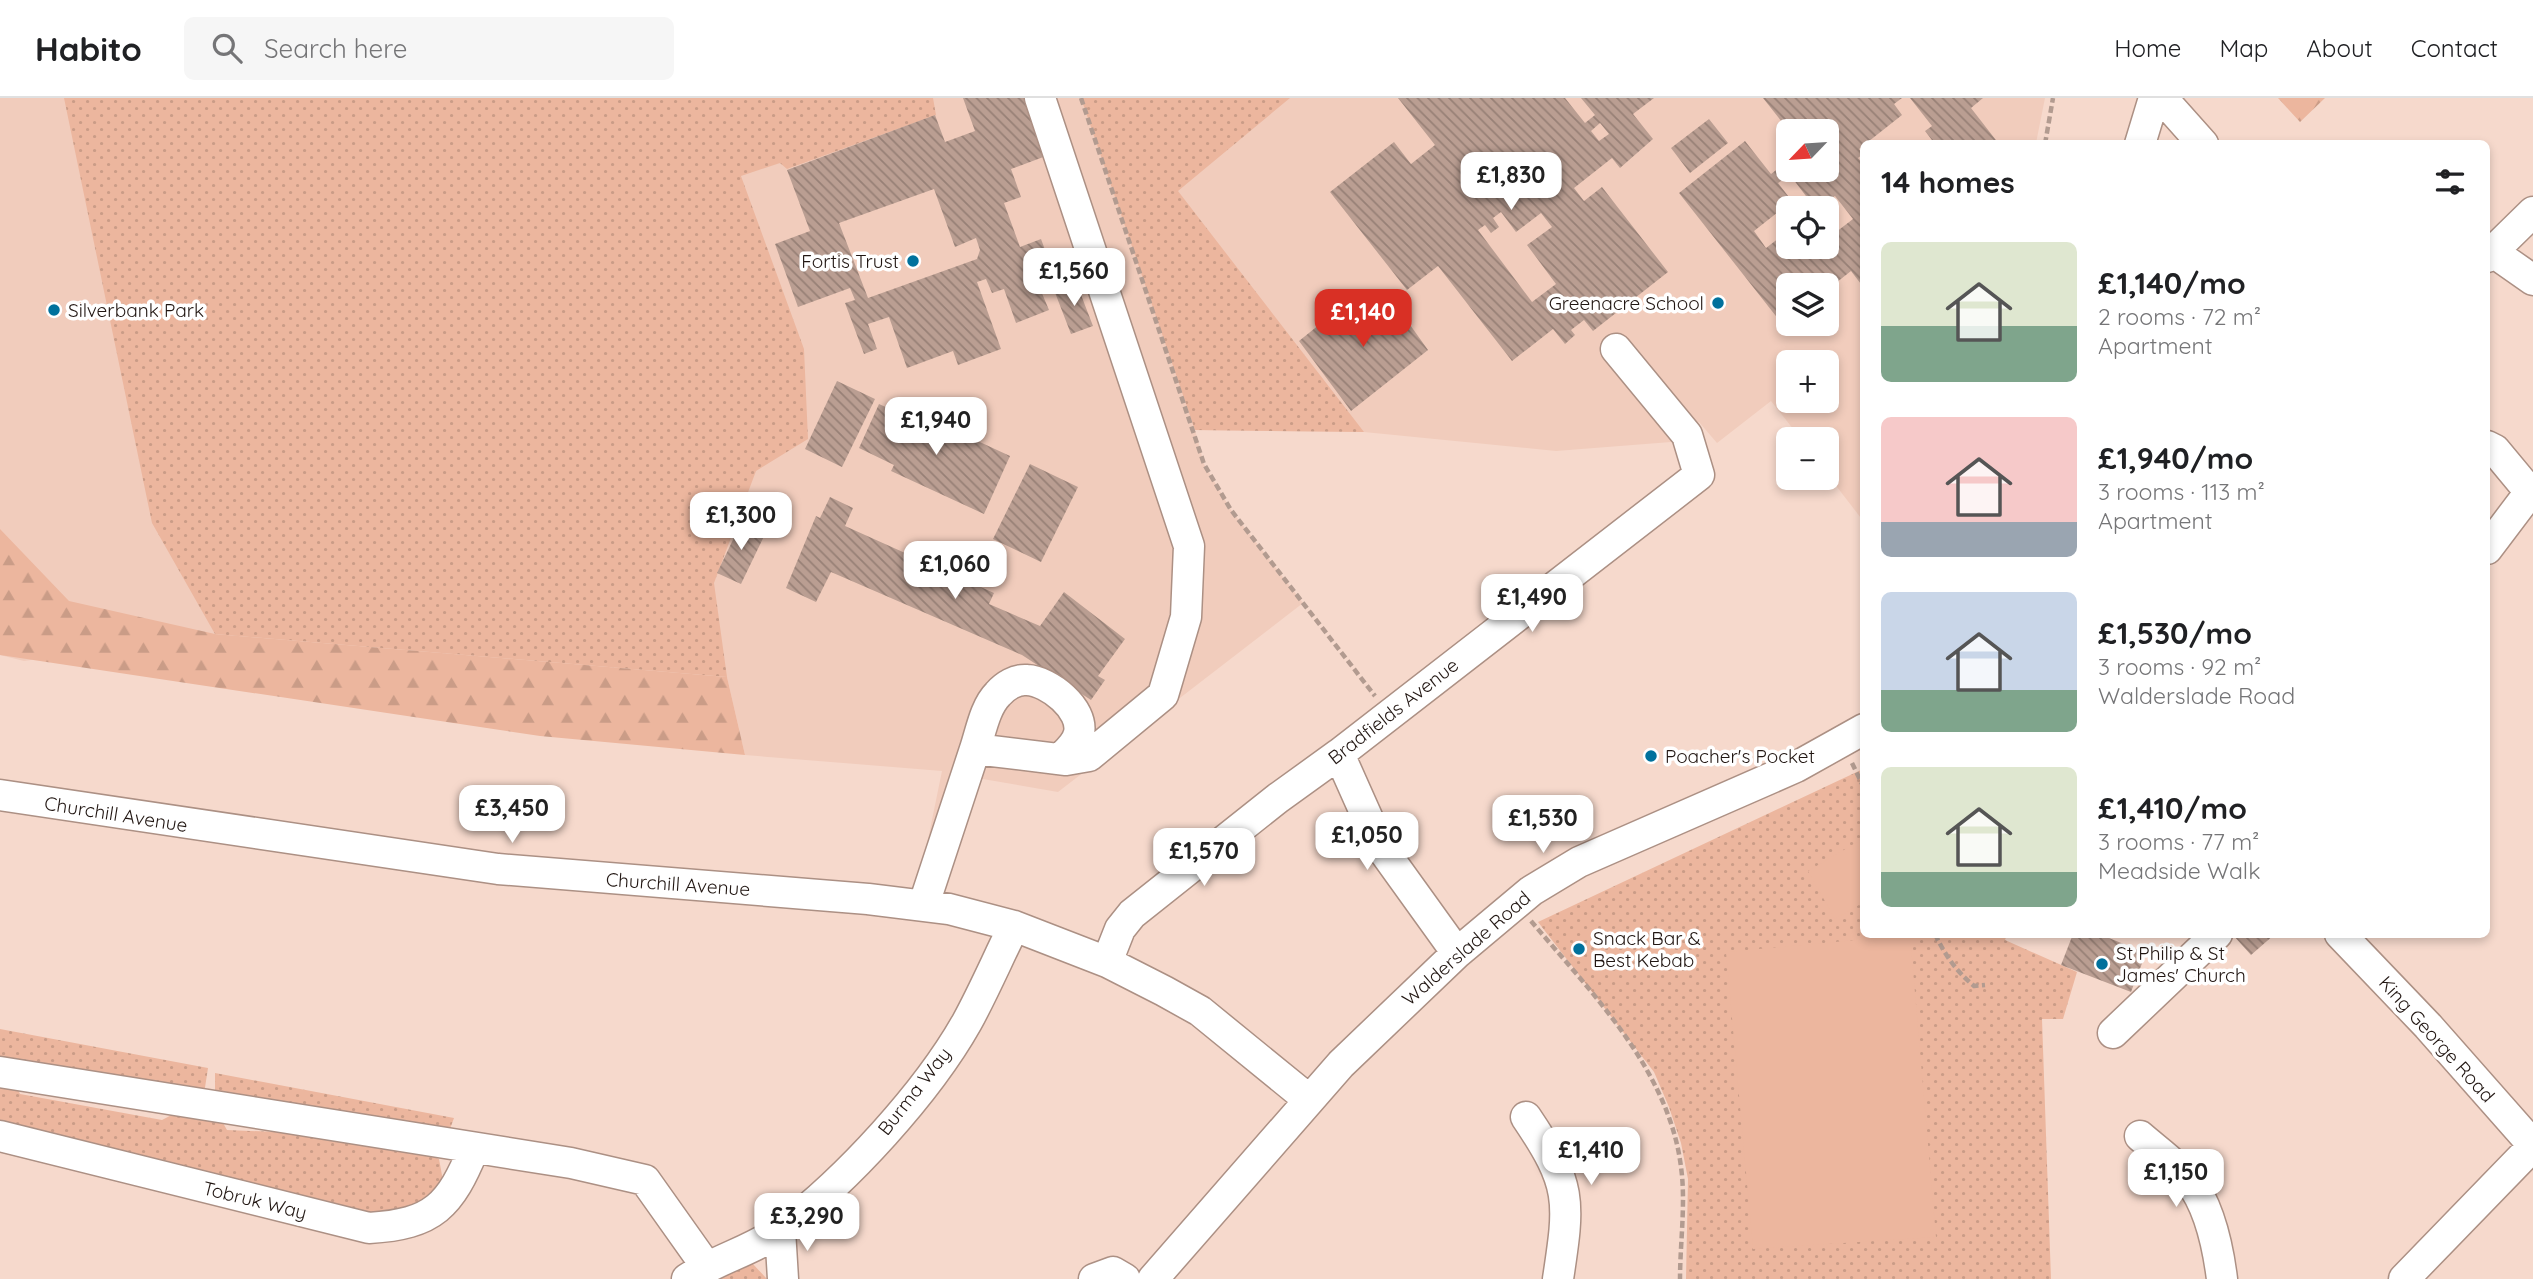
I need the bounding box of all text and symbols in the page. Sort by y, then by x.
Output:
search box [184,17,674,80]
text: Habito [35,28,142,69]
icon: search [208,29,246,67]
text: Search here [264,32,407,65]
text: Home [2114,33,2181,63]
text: Map [2219,33,2268,63]
text: About [2306,33,2373,63]
text: Contact [2411,33,2498,63]
north arrow [1776,119,1839,182]
map controls [1776,119,1839,490]
pin: £1,830 [1454,152,1568,212]
text: £1,830 [1477,160,1545,189]
text: 14 homes [1881,163,2015,201]
icon: filters [2431,163,2469,201]
button: locate [1776,196,1839,259]
pin: £1,560 [1017,248,1131,308]
place label: Fortis Trust [801,249,899,273]
marker: Fortis Trust [905,253,921,269]
text: £1,560 [1039,256,1109,285]
text: £1,140/mo [2098,264,2246,302]
icon: home [1937,270,2021,354]
button: layers [1776,273,1839,336]
pin: £1,140 [1306,289,1420,349]
place label: Greenacre School [1549,291,1704,315]
marker: Greenacre School [1710,295,1726,311]
text: £1,140 [1331,297,1395,326]
place label: Silverbank Park [68,298,204,322]
marker: Silverbank Park [46,302,62,318]
text: 2 rooms · 72 m² [2098,302,2261,331]
text: Apartment [2098,331,2212,360]
button: + [1776,350,1839,413]
pin: £1,940 [879,398,993,457]
text: £1,940 [901,405,971,434]
button: − [1776,427,1839,490]
text: £1,940/mo [2098,439,2253,477]
icon: home [1937,445,2021,529]
text: 3 rooms · 113 m² [2098,477,2265,506]
pin: £1,300 [684,492,798,552]
text: £1,300 [706,500,776,529]
text: Apartment [2098,506,2212,535]
pin: £1,060 [898,542,1012,601]
text: £1,060 [920,549,990,578]
pin: £1,490 [1475,574,1589,634]
text: £1,490 [1497,582,1567,611]
text: £1,530/mo [2098,614,2252,652]
icon: home [1937,620,2021,704]
text: 3 rooms · 92 m² [2098,652,2261,681]
street label: Bradfields Avenue [1323,653,1463,769]
text: Walderslade Road [2098,681,2295,710]
place label: Poacher's Pocket [1665,744,1815,768]
marker: Poacher's Pocket [1643,748,1659,764]
pin: £3,450 [455,786,569,845]
text: £1,410/mo [2098,789,2247,827]
street label: Churchill Avenue [43,791,189,837]
text: £3,450 [475,793,549,822]
icon: home [1937,795,2021,879]
pin: £1,530 [1486,796,1600,855]
text: £1,530 [1508,803,1578,832]
pin: £1,050 [1310,812,1424,872]
text: £1,050 [1331,820,1403,849]
text: 3 rooms · 77 m² [2098,827,2259,856]
pin: £1,570 [1147,828,1261,888]
text: £1,570 [1169,836,1239,865]
text: Meadside Walk [2098,856,2260,885]
street label: Churchill Avenue [605,867,751,901]
street label: Walderslade Road [1397,886,1535,1010]
place label: Snack Bar & Best Kebab [1593,926,1701,972]
marker: Snack Bar & Best Kebab [1571,941,1587,957]
place label: St Philip & St James' Church [2116,941,2246,987]
marker: St Philip & St James' Church [2094,956,2110,972]
street label: King George Road [2374,971,2500,1107]
street label: Burma Way [872,1042,956,1140]
pin: £1,410 [1534,1128,1648,1187]
text: £1,410 [1558,1135,1624,1164]
pin: £1,150 [2119,1150,2233,1209]
text: £1,150 [2144,1157,2208,1186]
street label: Tobruk Way [201,1176,309,1224]
pin: £3,290 [750,1194,864,1253]
text: £3,290 [770,1201,844,1230]

